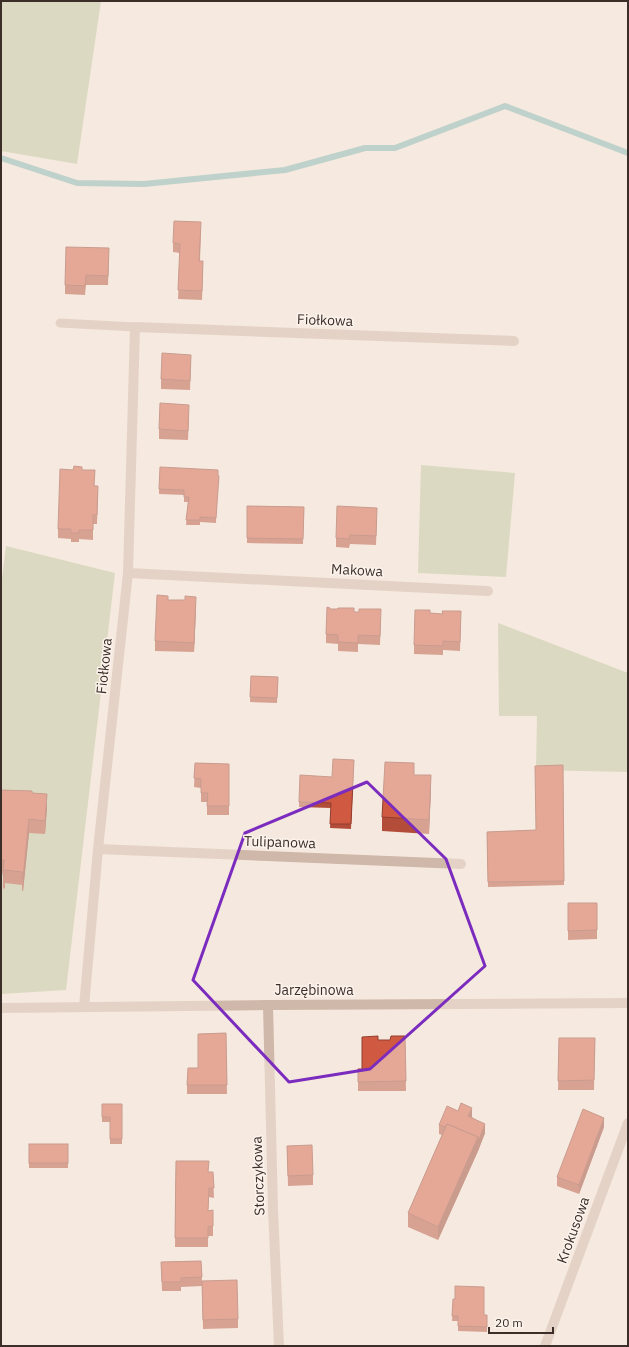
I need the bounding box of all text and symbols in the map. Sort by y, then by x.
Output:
street label: Fiołkowa [297,310,354,330]
street label: Makowa [331,560,384,580]
street label: Fiołkowa [92,637,116,695]
street label: Tulipanowa [244,832,317,852]
street label: Jarzębinowa [274,981,354,999]
street label: Storczykowa [248,1135,268,1216]
street label: Krokusowa [553,1194,594,1266]
scale bar [489,1309,553,1335]
text: 20 m [495,1315,523,1330]

